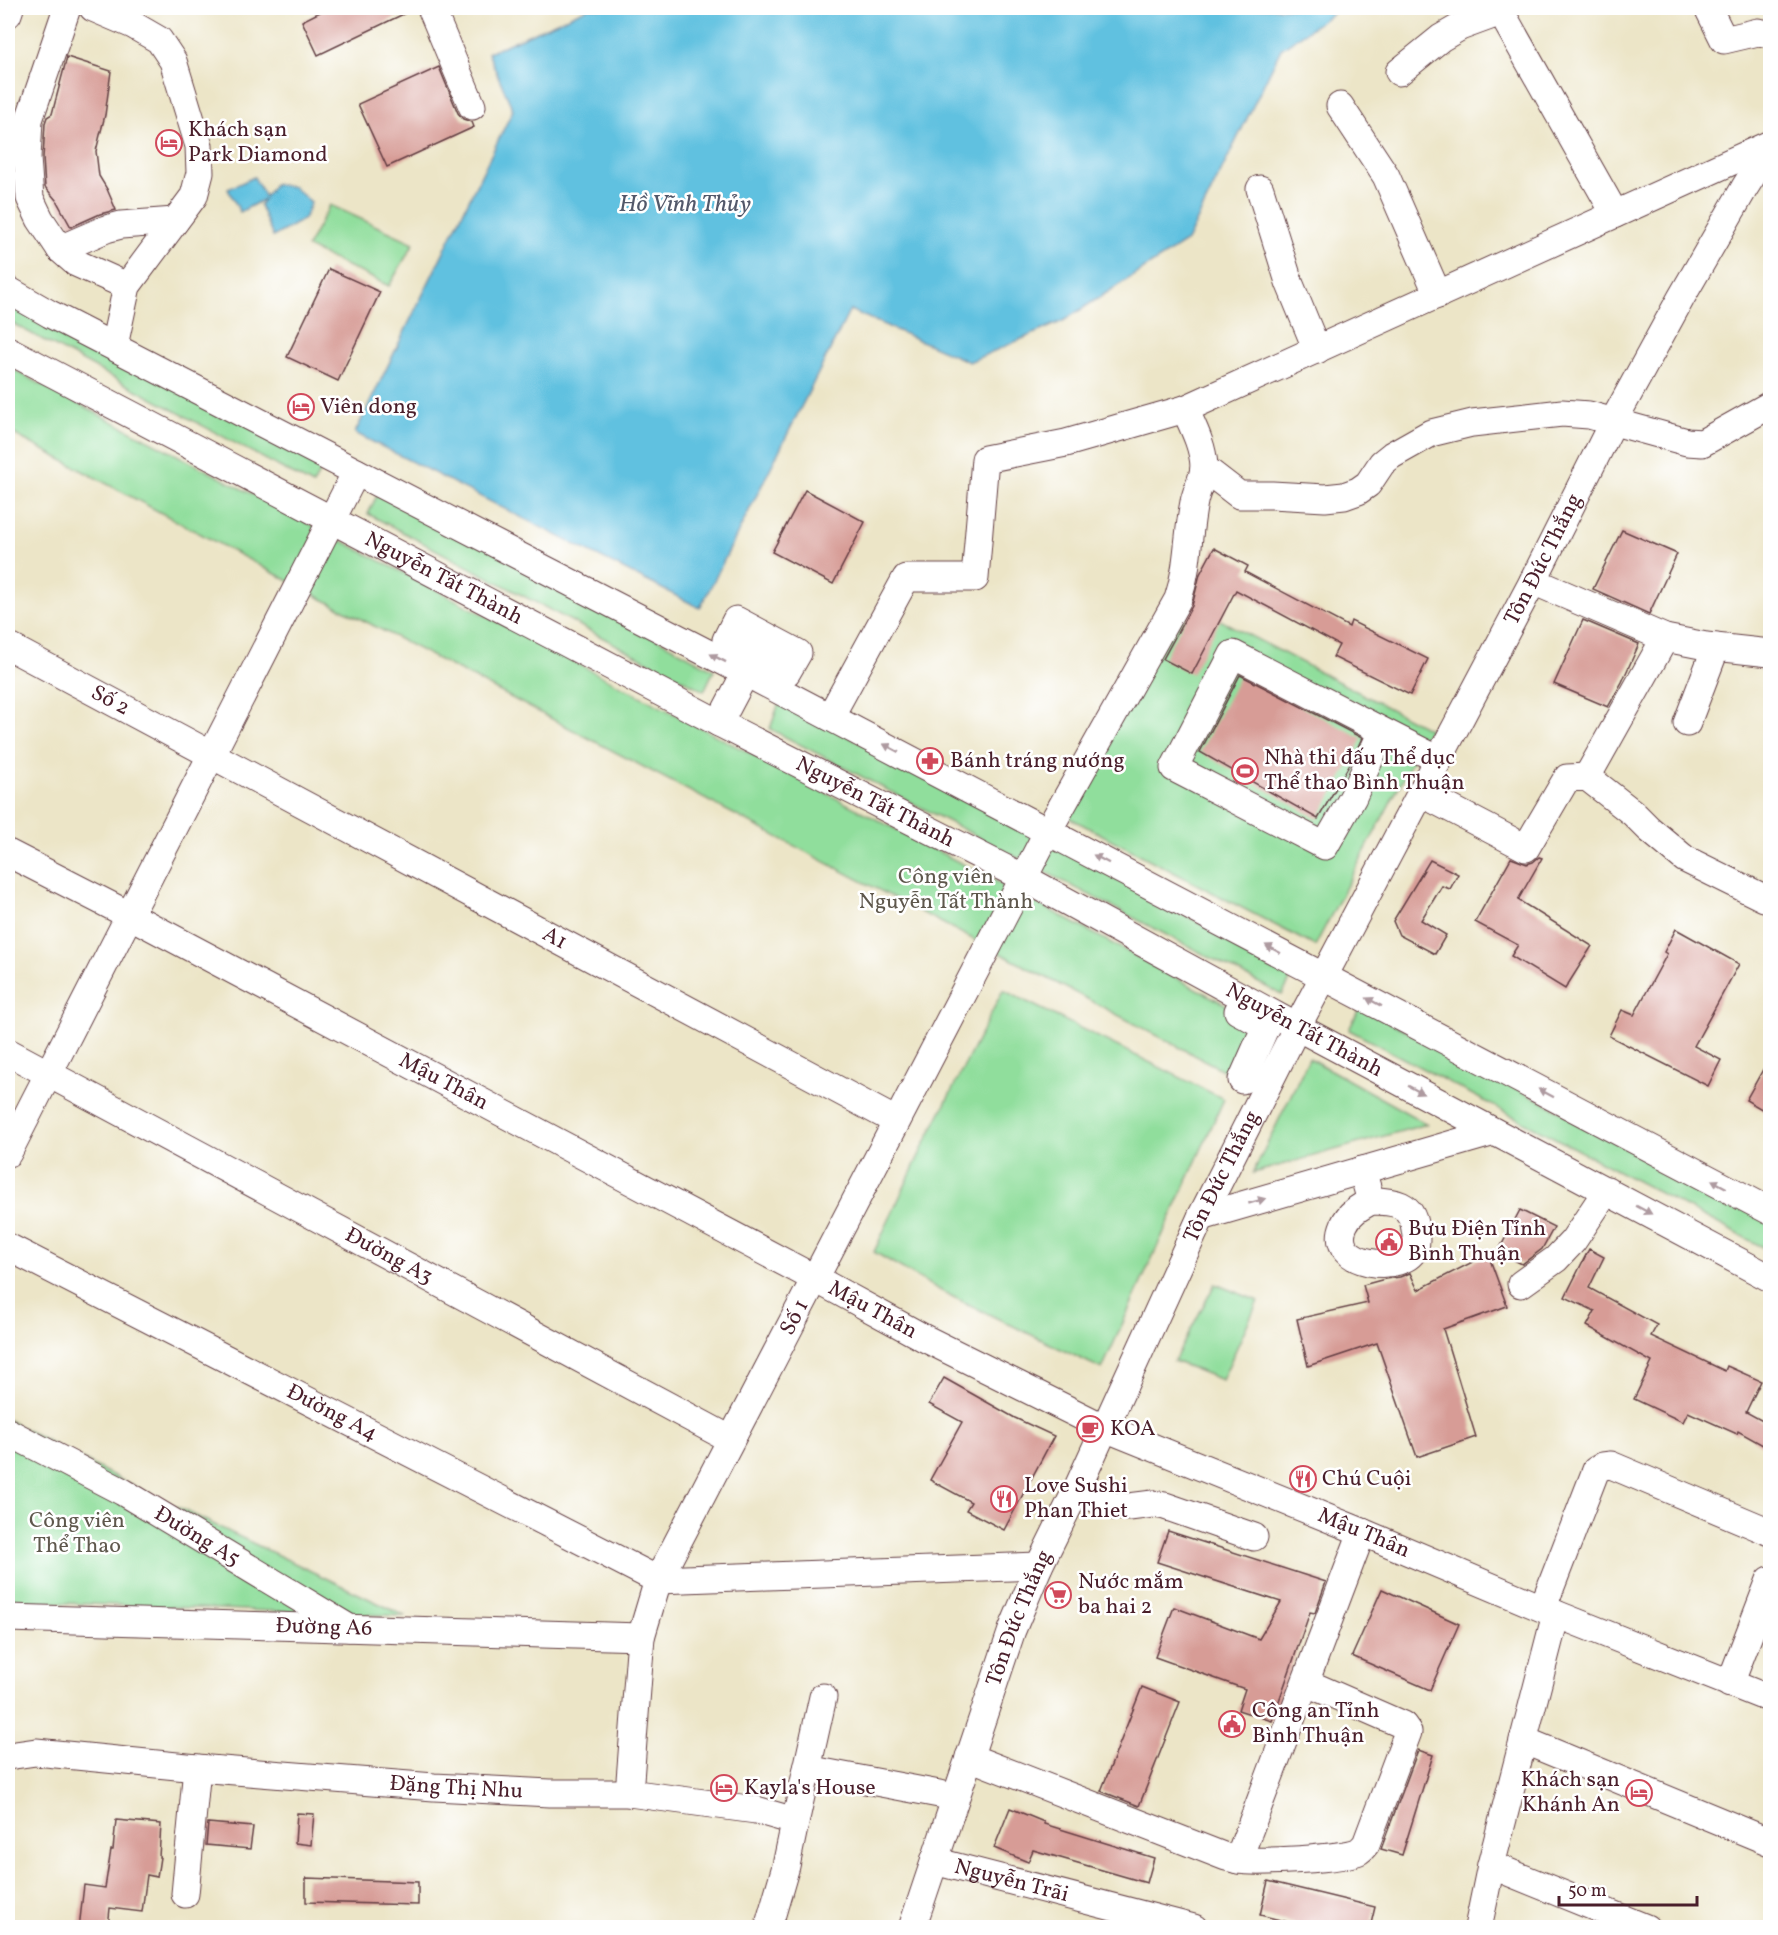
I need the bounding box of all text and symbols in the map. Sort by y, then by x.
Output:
place label: Khách sạn Park Diamond [188,115,328,171]
hotel icon: Khách sạn Park Diamond [154,128,184,158]
water label: Hồ Vĩnh Thủy [619,188,751,222]
hotel icon: Viên dong [286,392,316,422]
place label: Viên dong [320,392,417,423]
street label: Tôn Đức Thắng [1497,488,1590,631]
street label: Nguyễn Tất Thành [359,524,528,633]
one-way arrow [709,653,726,663]
street label: Số 2 [85,678,135,724]
place label: Nhà thi đấu Thể dục Thể thao Bình Thuận [1264,743,1465,799]
one-way arrow [882,744,899,753]
pharmacy icon: Bánh tráng nướng [915,746,945,776]
place label: Bánh tráng nướng [950,746,1125,777]
street label: Nguyễn Tất Thành [790,749,960,856]
sports icon: Nhà thi đấu Thể dục Thể thao Bình Thuận [1230,756,1260,786]
one-way arrow [1092,854,1109,863]
park label: Công viên Nguyễn Tất Thành [859,862,1033,918]
street label: A1 [537,919,573,958]
one-way arrow [1265,944,1282,954]
street label: Nguyễn Tất Thành [1220,975,1389,1085]
one-way arrow [1365,997,1382,1007]
street label: Mậu Thân [393,1045,494,1118]
one-way arrow [1408,1085,1425,1095]
one-way arrow [1538,1088,1555,1098]
street label: Tôn Đức Thắng [1176,1105,1268,1248]
one-way arrow [1710,1179,1727,1189]
one-way arrow [1248,1195,1266,1205]
one-way arrow [1636,1205,1653,1215]
place label: Bưu Điện Tỉnh Bình Thuận [1408,1214,1546,1270]
street label: Đường A3 [339,1220,438,1292]
public building icon: Bưu Điện Tỉnh Bình Thuận [1374,1227,1404,1257]
street label: Mậu Thân [823,1273,923,1347]
street label: Số 1 [772,1294,817,1341]
street label: Đường A4 [281,1377,383,1449]
cafe icon: KOA [1075,1414,1105,1444]
place label: KOA [1110,1414,1155,1445]
restaurant icon: Chú Cuội [1288,1464,1318,1494]
place label: Chú Cuội [1322,1464,1411,1495]
place label: Love Sushi Phan Thiet [1024,1471,1128,1527]
restaurant icon: Love Sushi Phan Thiet [989,1484,1019,1514]
street label: Đường A5 [148,1499,246,1574]
street label: Mậu Thân [1313,1500,1415,1566]
park label: Công viên Thể Thao [29,1506,125,1562]
street label: Tôn Đức Thắng [979,1545,1060,1690]
place label: Nước mắm ba hai 2 [1078,1567,1184,1623]
supermarket icon: Nước mắm ba hai 2 [1043,1580,1073,1610]
street label: Đường A6 [275,1611,373,1644]
place label: Công an Tỉnh Bình Thuận [1252,1696,1380,1752]
public building icon: Công an Tỉnh Bình Thuận [1217,1709,1247,1739]
place label: Khách sạn Khánh An [1521,1765,1620,1821]
street label: Đặng Thị Nhu [388,1768,524,1807]
hotel icon: Kayla's House [709,1773,739,1803]
place label: Kayla's House [744,1773,876,1804]
hotel icon: Khách sạn Khánh An [1624,1778,1654,1808]
street label: Nguyễn Trãi [951,1851,1072,1911]
scale bar [1559,1869,1697,1907]
text: 50 m [1568,1879,1607,1904]

